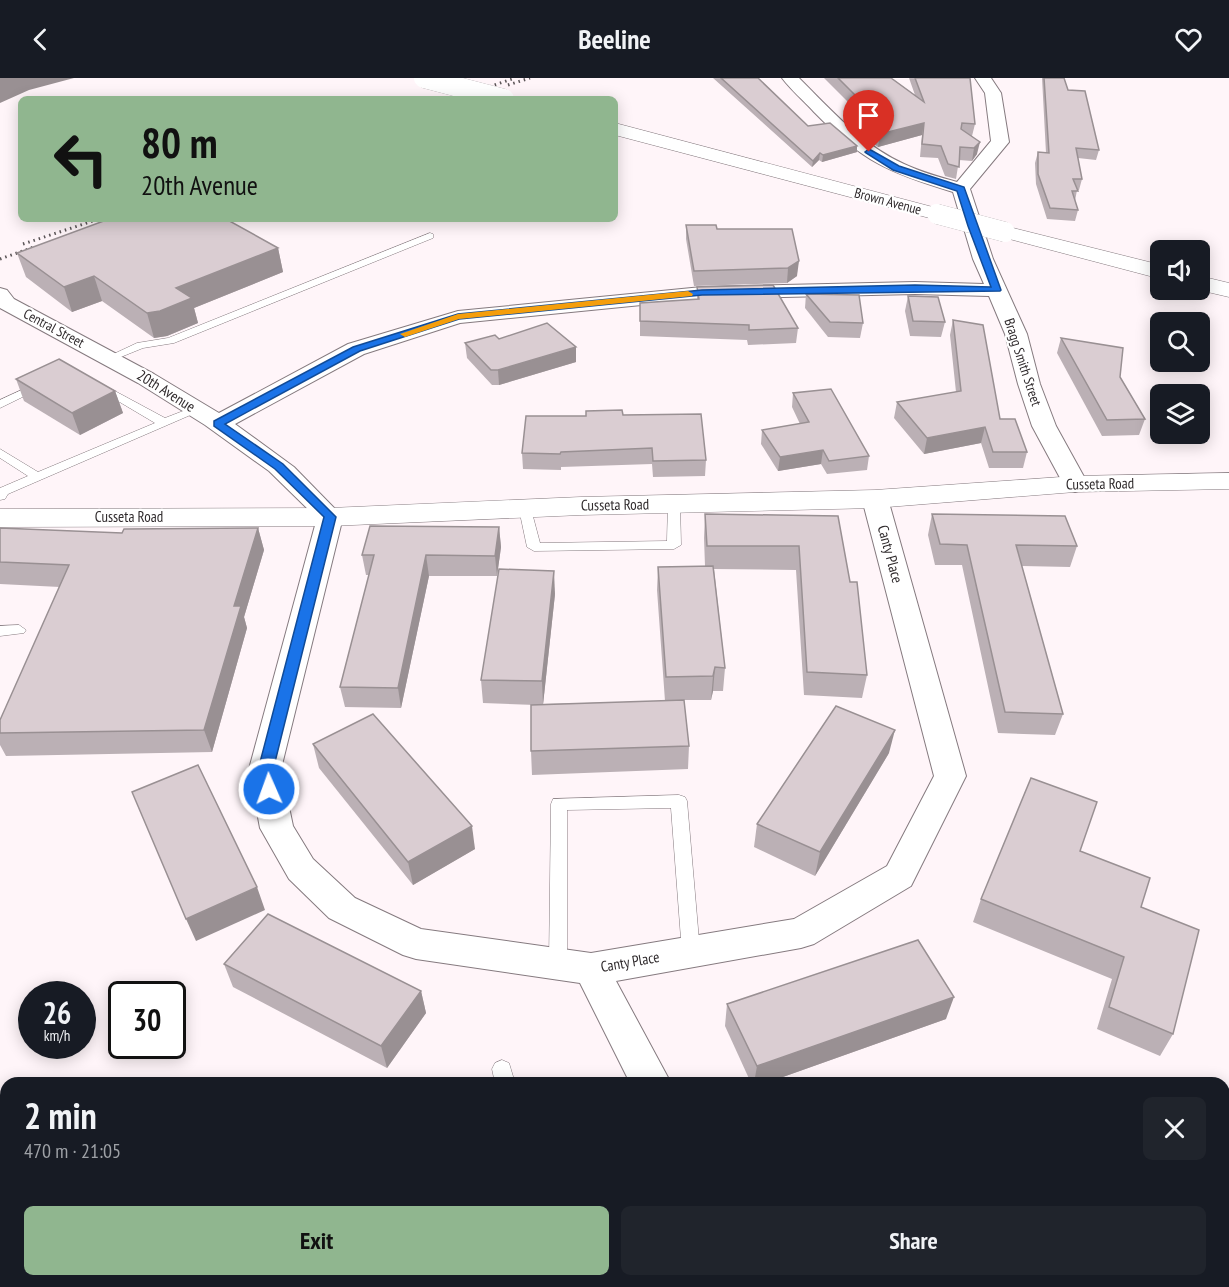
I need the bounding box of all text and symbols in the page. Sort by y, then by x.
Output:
text: Beeline [578,22,651,56]
icon: back [24,23,57,56]
icon: heart [1172,23,1205,56]
pin [843,90,894,152]
icon: arrive [852,99,885,132]
text: 80 m [141,115,218,170]
icon: left [42,120,120,198]
text: 20th Avenue [141,168,258,202]
street label: Brown Avenue [852,183,924,219]
map controls [1150,240,1210,444]
button: sound [1150,240,1210,300]
street label: Central Street [20,304,88,352]
button: search [1150,312,1210,372]
street label: Bragg Smith Street [1000,316,1046,408]
street label: 20th Avenue [134,365,199,416]
button: layers [1150,384,1210,444]
street label: Cusseta Road [1066,473,1134,494]
street label: Cusseta Road [581,494,649,515]
street label: Cusseta Road [95,507,163,526]
street label: Canty Place [874,523,907,585]
position arrow [237,757,301,821]
street label: Canty Place [599,947,661,976]
speed limit sign: 30 [108,981,186,1059]
text: 26 [43,993,71,1032]
text: km/h [44,1026,70,1045]
text: 2 min [24,1092,97,1139]
button: close [1143,1097,1206,1160]
text: 470 m · 21:05 [24,1138,121,1164]
button: Exit [24,1206,609,1275]
button: Share [621,1206,1206,1275]

